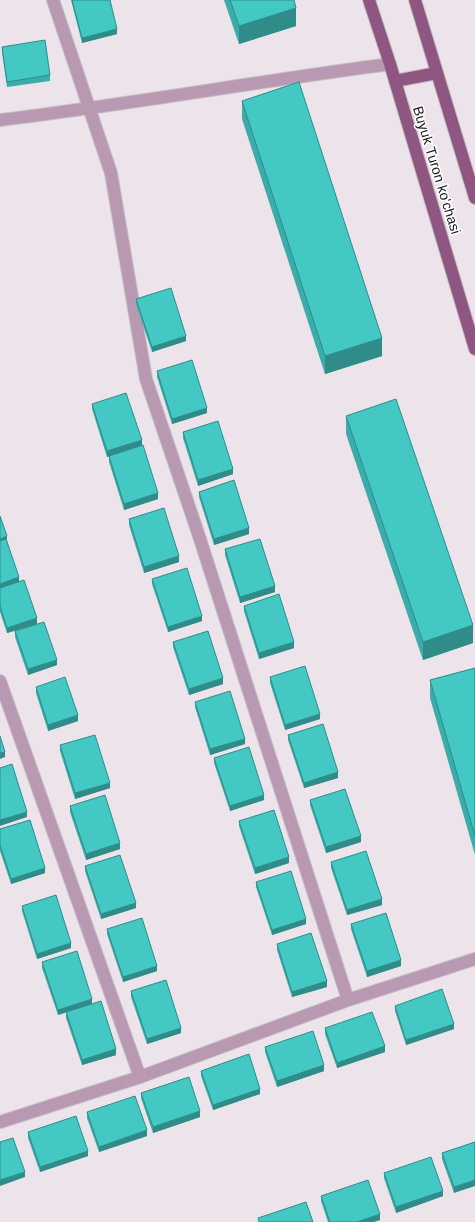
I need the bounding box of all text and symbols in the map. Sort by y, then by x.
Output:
street label: Buyuk Turon ko'chasi [410,104,464,236]

